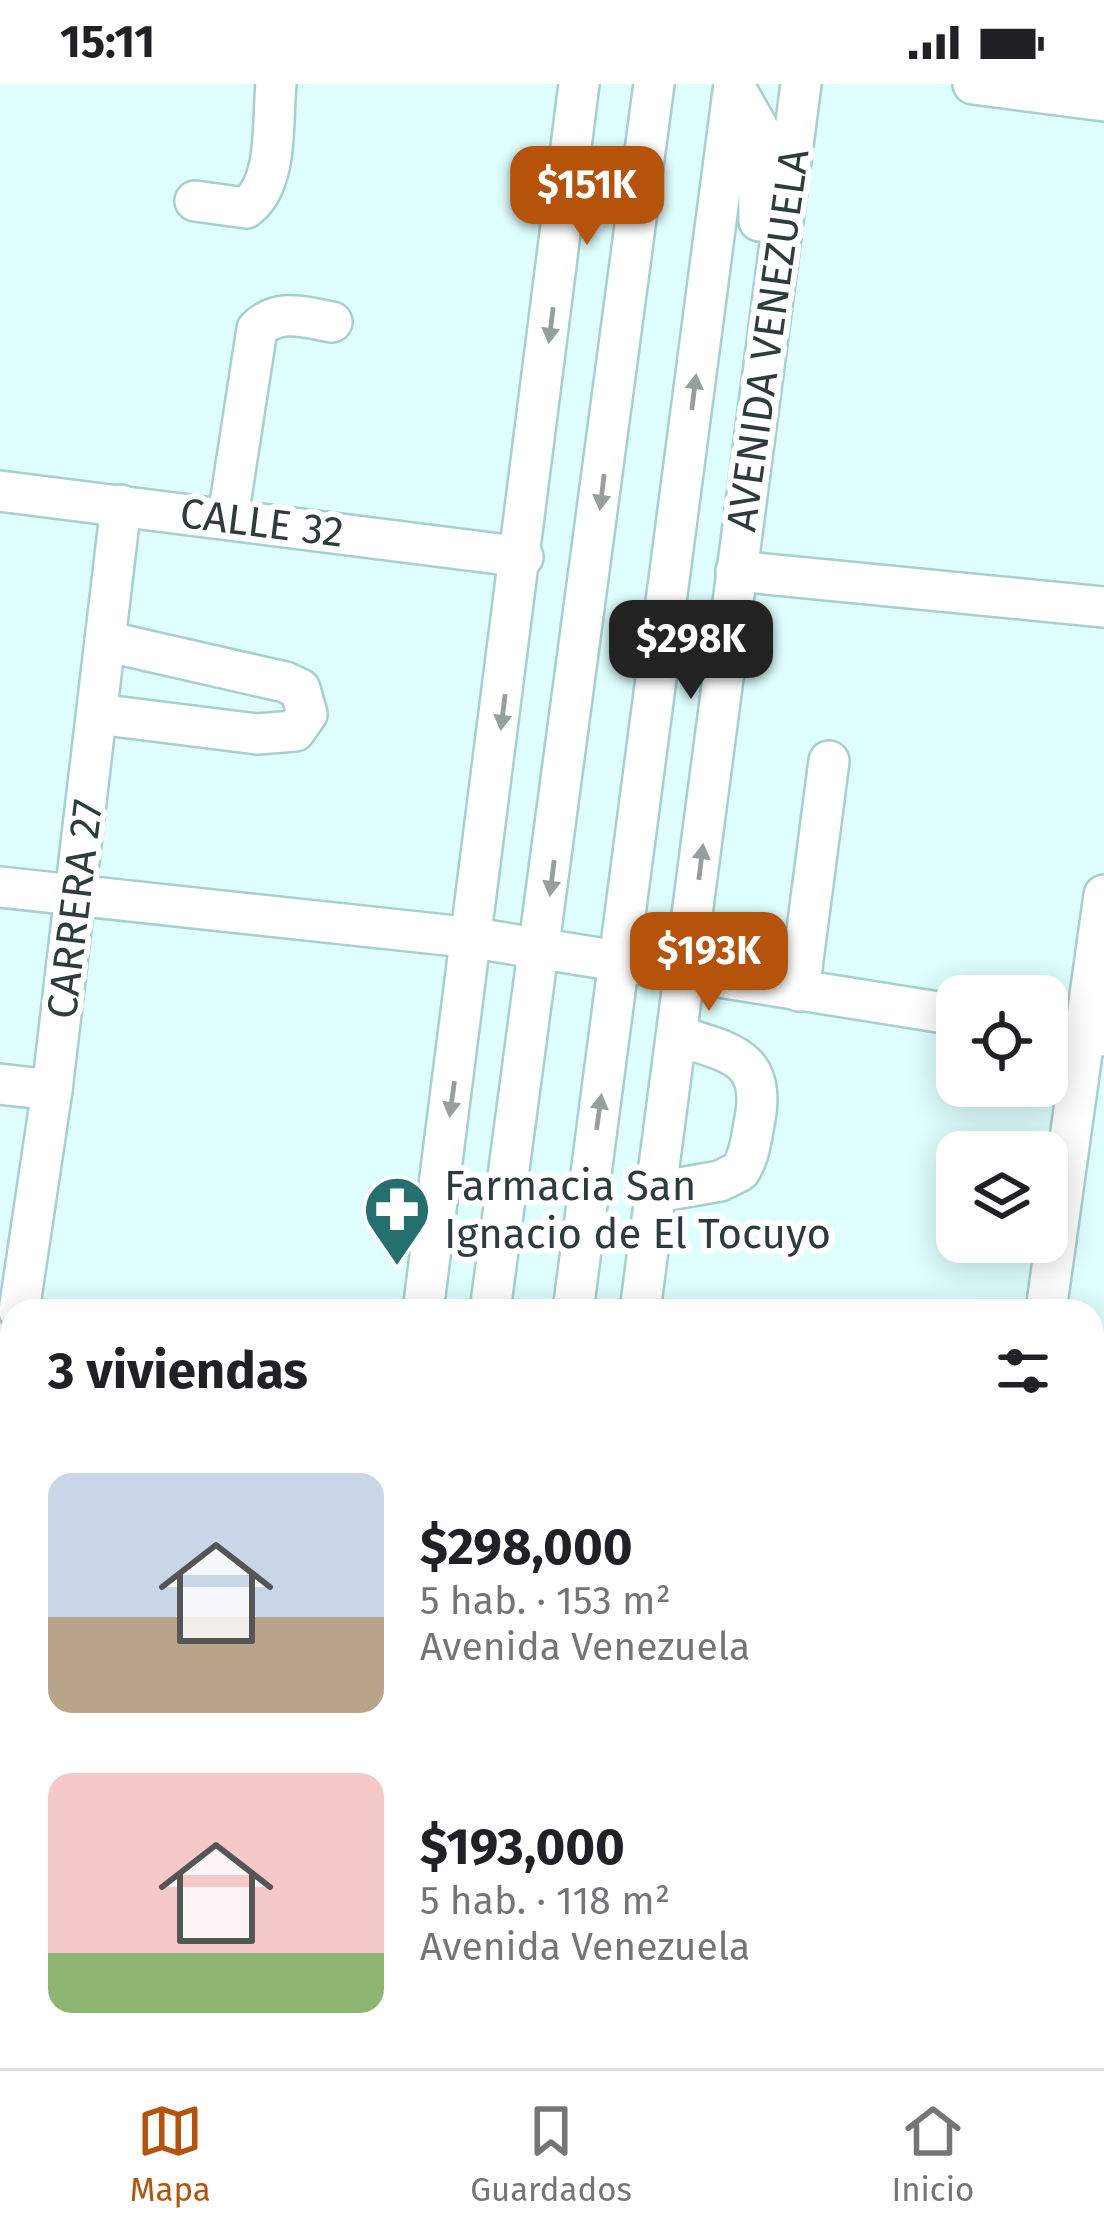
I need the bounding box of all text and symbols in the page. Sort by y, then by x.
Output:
text: 15:11 [60,15,155,69]
pin: $151K [503,146,671,248]
street label: AVENIDA VENEZUELA [716,146,820,535]
text: $151K [537,162,637,208]
one-way arrow [541,307,560,344]
one-way arrow [684,373,703,410]
one-way arrow [592,473,611,511]
street label: CALLE 32 [177,488,346,558]
pin: $298K [607,600,775,702]
text: $298K [636,616,746,662]
one-way arrow [494,694,513,732]
street label: CARRERA 27 [37,797,113,1022]
one-way arrow [691,843,710,880]
one-way arrow [542,860,561,898]
pin: $193K [625,912,793,1014]
text: $193K [657,928,761,974]
map controls [936,975,1068,1263]
button: locate [936,975,1068,1107]
one-way arrow [442,1081,461,1118]
one-way arrow [590,1093,609,1130]
button: layers [936,1131,1068,1263]
place label: Farmacia San Ignacio de El Tocuyo [444,1161,831,1259]
pharmacy icon: Farmacia San Ignacio de El Tocuyo [362,1174,432,1268]
icon: filters [990,1338,1056,1404]
text: 3 viviendas [48,1340,308,1402]
text: $298,000 [420,1516,633,1578]
icon: home [144,1521,288,1665]
text: 5 hab. · 153 m² [420,1578,671,1624]
text: Avenida Venezuela [420,1624,750,1670]
text: $193,000 [420,1816,625,1878]
icon: home [144,1821,288,1965]
text: 5 hab. · 118 m² [420,1878,670,1924]
text: Avenida Venezuela [420,1924,750,1970]
tab: Mapa [130,2098,211,2210]
tab: Guardados [470,2098,632,2210]
tab: Inicio [891,2098,974,2210]

